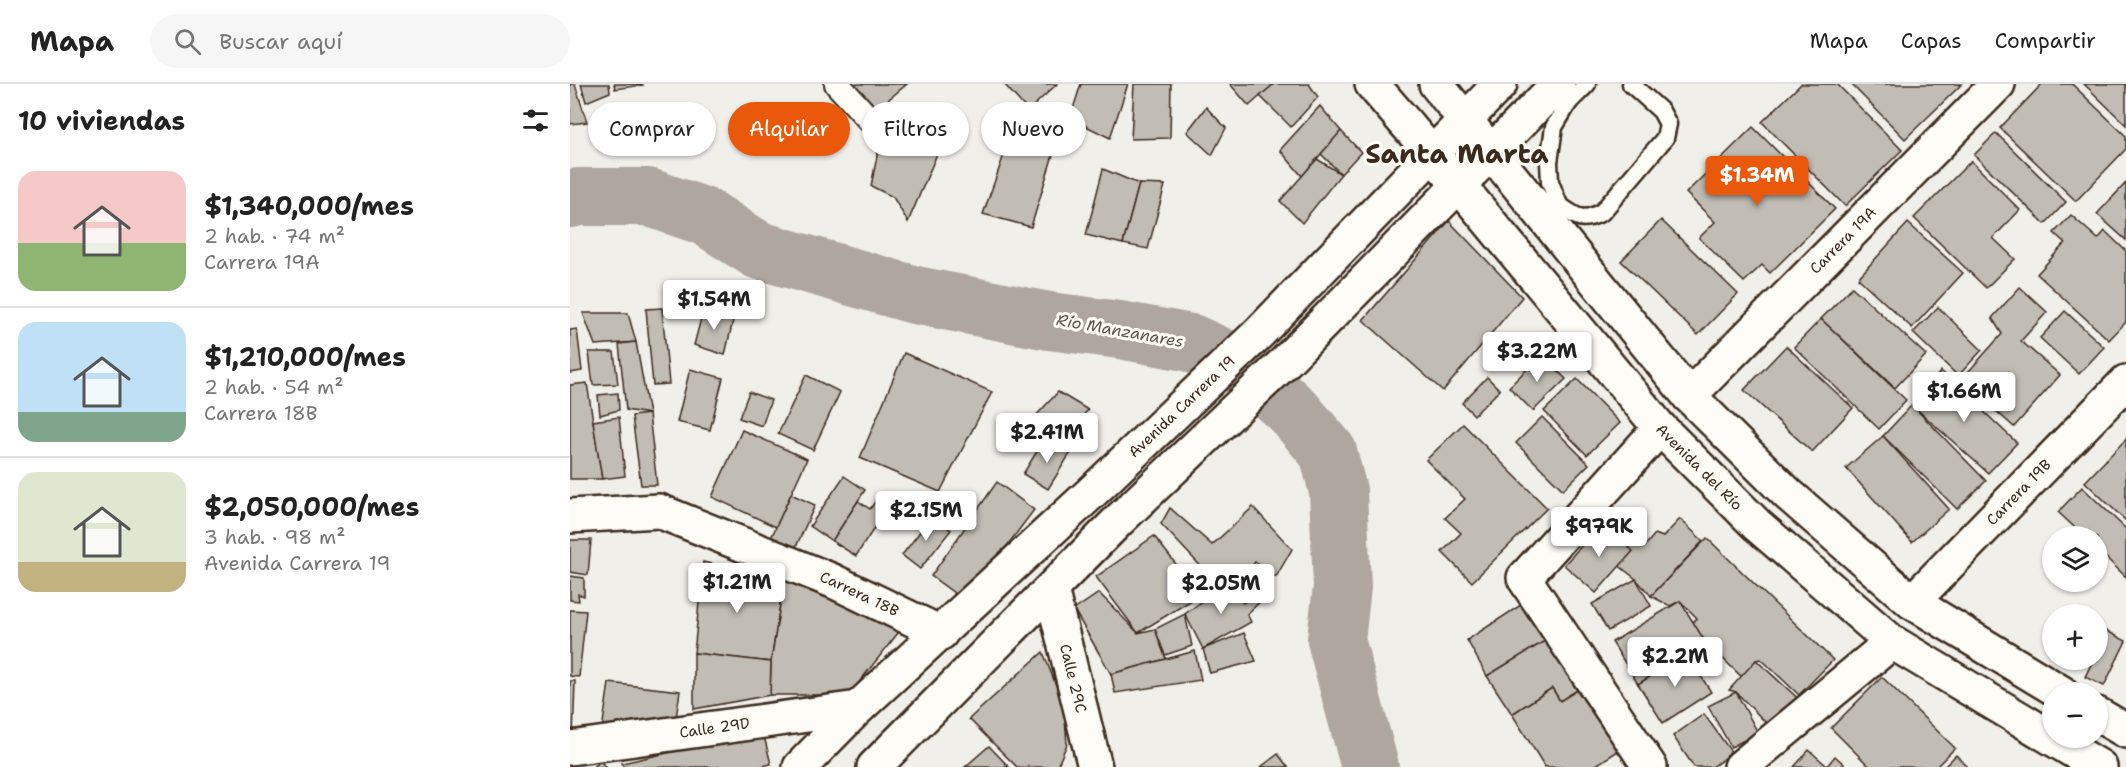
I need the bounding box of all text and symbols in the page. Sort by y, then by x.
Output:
search box [150,14,570,68]
text: Mapa [30,22,114,60]
icon: search [171,25,204,58]
text: Buscar aquí [219,27,342,56]
text: Mapa [1810,27,1868,55]
text: Capas [1901,27,1962,55]
text: Compartir [1995,27,2096,55]
chip: Comprar [588,102,716,156]
chip: Alquilar [728,102,850,156]
chip: Filtros [862,102,969,156]
chip: Nuevo [981,102,1086,156]
text: 10 viviendas [18,103,185,138]
icon: filters [519,104,552,137]
district label: Santa Marta [1365,135,1549,172]
pin: $1.34M [1708,156,1806,207]
text: $1.34M [1719,162,1795,188]
text: $1,340,000/mes [204,188,414,223]
icon: home [66,195,138,267]
street label: Carrera 19A [1805,202,1881,278]
text: 2 hab. · 74 m² [204,223,345,249]
text: Carrera 19A [204,249,320,275]
pin: $1.54M [665,280,763,331]
text: $1.54M [677,286,751,312]
water label: Río Manzanares [1055,309,1185,352]
pin: $3.22M [1488,332,1586,383]
text: $3.22M [1497,338,1577,364]
text: $1,210,000/mes [204,339,406,374]
icon: home [66,346,138,418]
street label: Avenida Carrera 19 [1124,351,1239,462]
pin: $1.66M [1915,372,2013,423]
text: 2 hab. · 54 m² [204,374,344,400]
text: $1.66M [1926,378,2002,404]
text: Carrera 18B [204,400,318,426]
pin: $2.41M [998,413,1096,464]
text: $2.41M [1010,419,1084,445]
street label: Avenida del Río [1651,419,1747,515]
street label: Carrera 19B [1982,455,2056,530]
text: $2,050,000/mes [204,489,420,524]
pin: $2.15M [877,491,975,542]
icon: home [66,496,138,568]
text: $2.15M [889,497,963,523]
pin: $979K [1557,507,1641,558]
text: $979K [1565,513,1633,539]
text: 3 hab. · 98 m² [204,524,345,550]
map controls [2042,526,2108,748]
button: layers [2042,526,2108,592]
text: Avenida Carrera 19 [204,550,390,576]
pin: $1.21M [688,563,786,614]
pin: $2.05M [1172,564,1270,615]
street label: Carrera 18B [817,567,902,621]
text: $1.21M [702,569,772,595]
text: $2.05M [1181,570,1261,596]
button: + [2042,604,2108,670]
pin: $2.2M [1633,637,1717,688]
street label: Calle 29C [1055,642,1091,715]
text: $2.2M [1641,643,1709,669]
button: − [2042,682,2108,748]
street label: Calle 29D [678,713,751,743]

